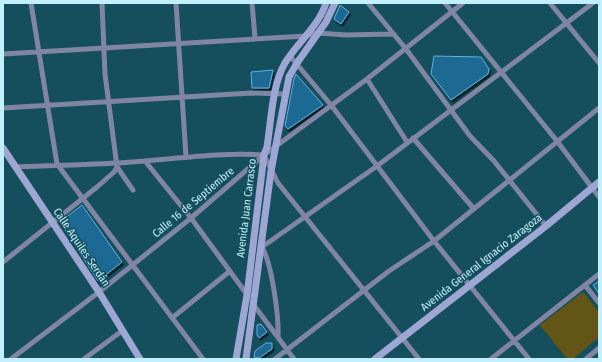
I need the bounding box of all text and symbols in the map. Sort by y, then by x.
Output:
street label: Avenida Juan Carrasco [234,158,259,258]
street label: Calle 16 de Septiembre [150,164,237,240]
street label: Calle Aquiles Serdán [51,206,113,289]
street label: Avenida General Ignacio Zaragoza [418,211,545,314]

